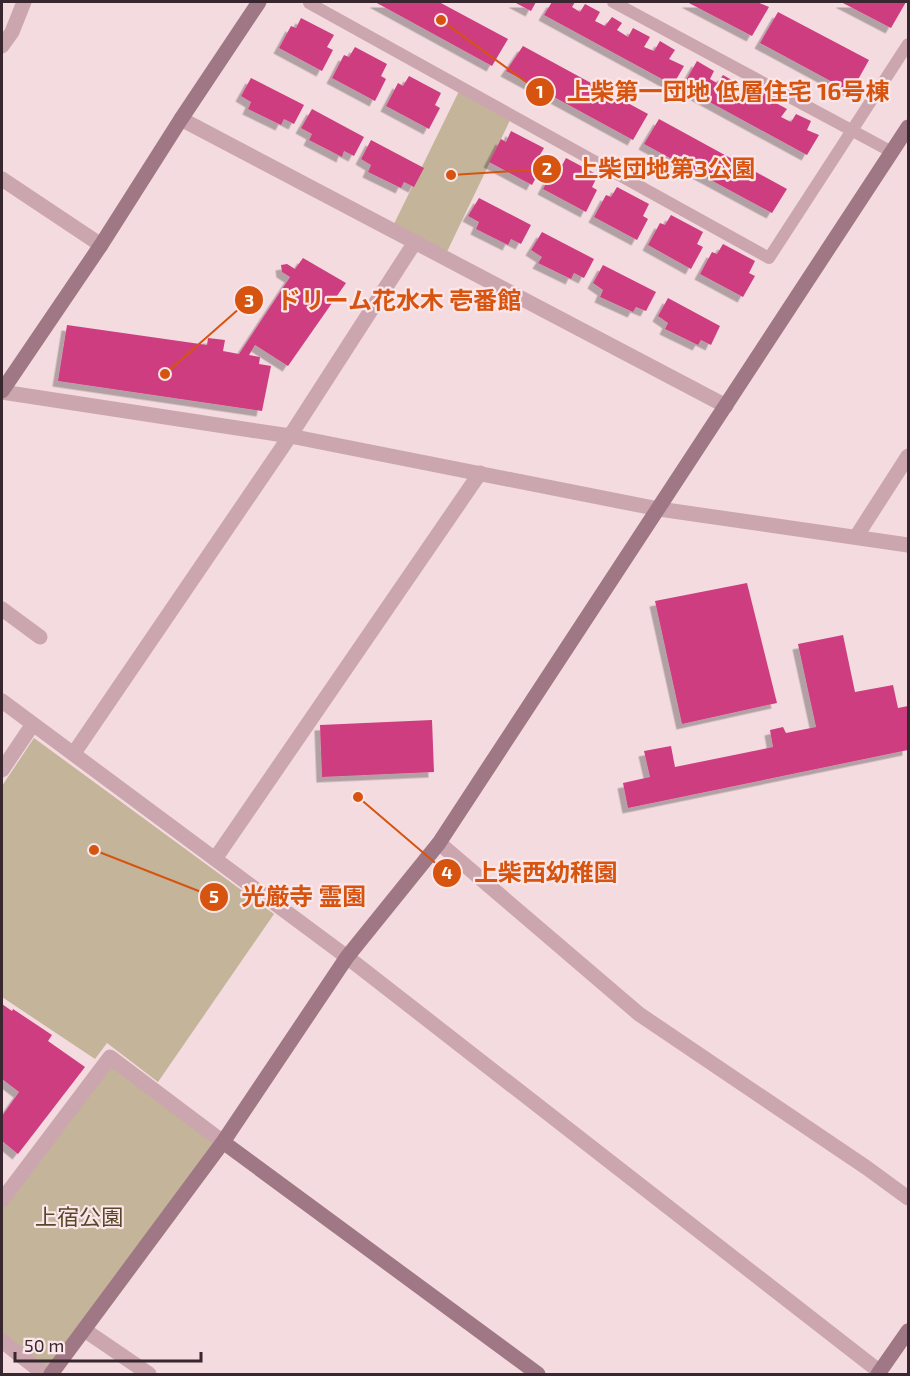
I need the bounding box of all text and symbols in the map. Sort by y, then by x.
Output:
callout: 上柴第一団地 低層住宅 16号棟 [525,71,902,113]
text: 上柴第一団地 低層住宅 16号棟 [567,76,889,105]
text: 1 [536,80,544,102]
callout: 上柴団地第3公園 [532,148,768,190]
text: 上柴団地第3公園 [574,153,756,182]
text: 2 [542,157,552,179]
callout: ドリーム花水木 壱番館 [234,279,533,321]
text: ドリーム花水木 壱番館 [277,285,521,314]
text: 3 [244,289,254,311]
callout: 上柴西幼稚園 [432,852,630,894]
text: 上柴西幼稚園 [474,857,618,886]
text: 4 [441,861,453,883]
callout: 光厳寺 霊園 [199,876,378,918]
text: 光厳寺 霊園 [241,881,367,910]
text: 5 [209,885,219,907]
park label: 上宿公園 [35,1203,123,1229]
scale bar [15,1325,201,1363]
text: 50 m [24,1334,64,1356]

